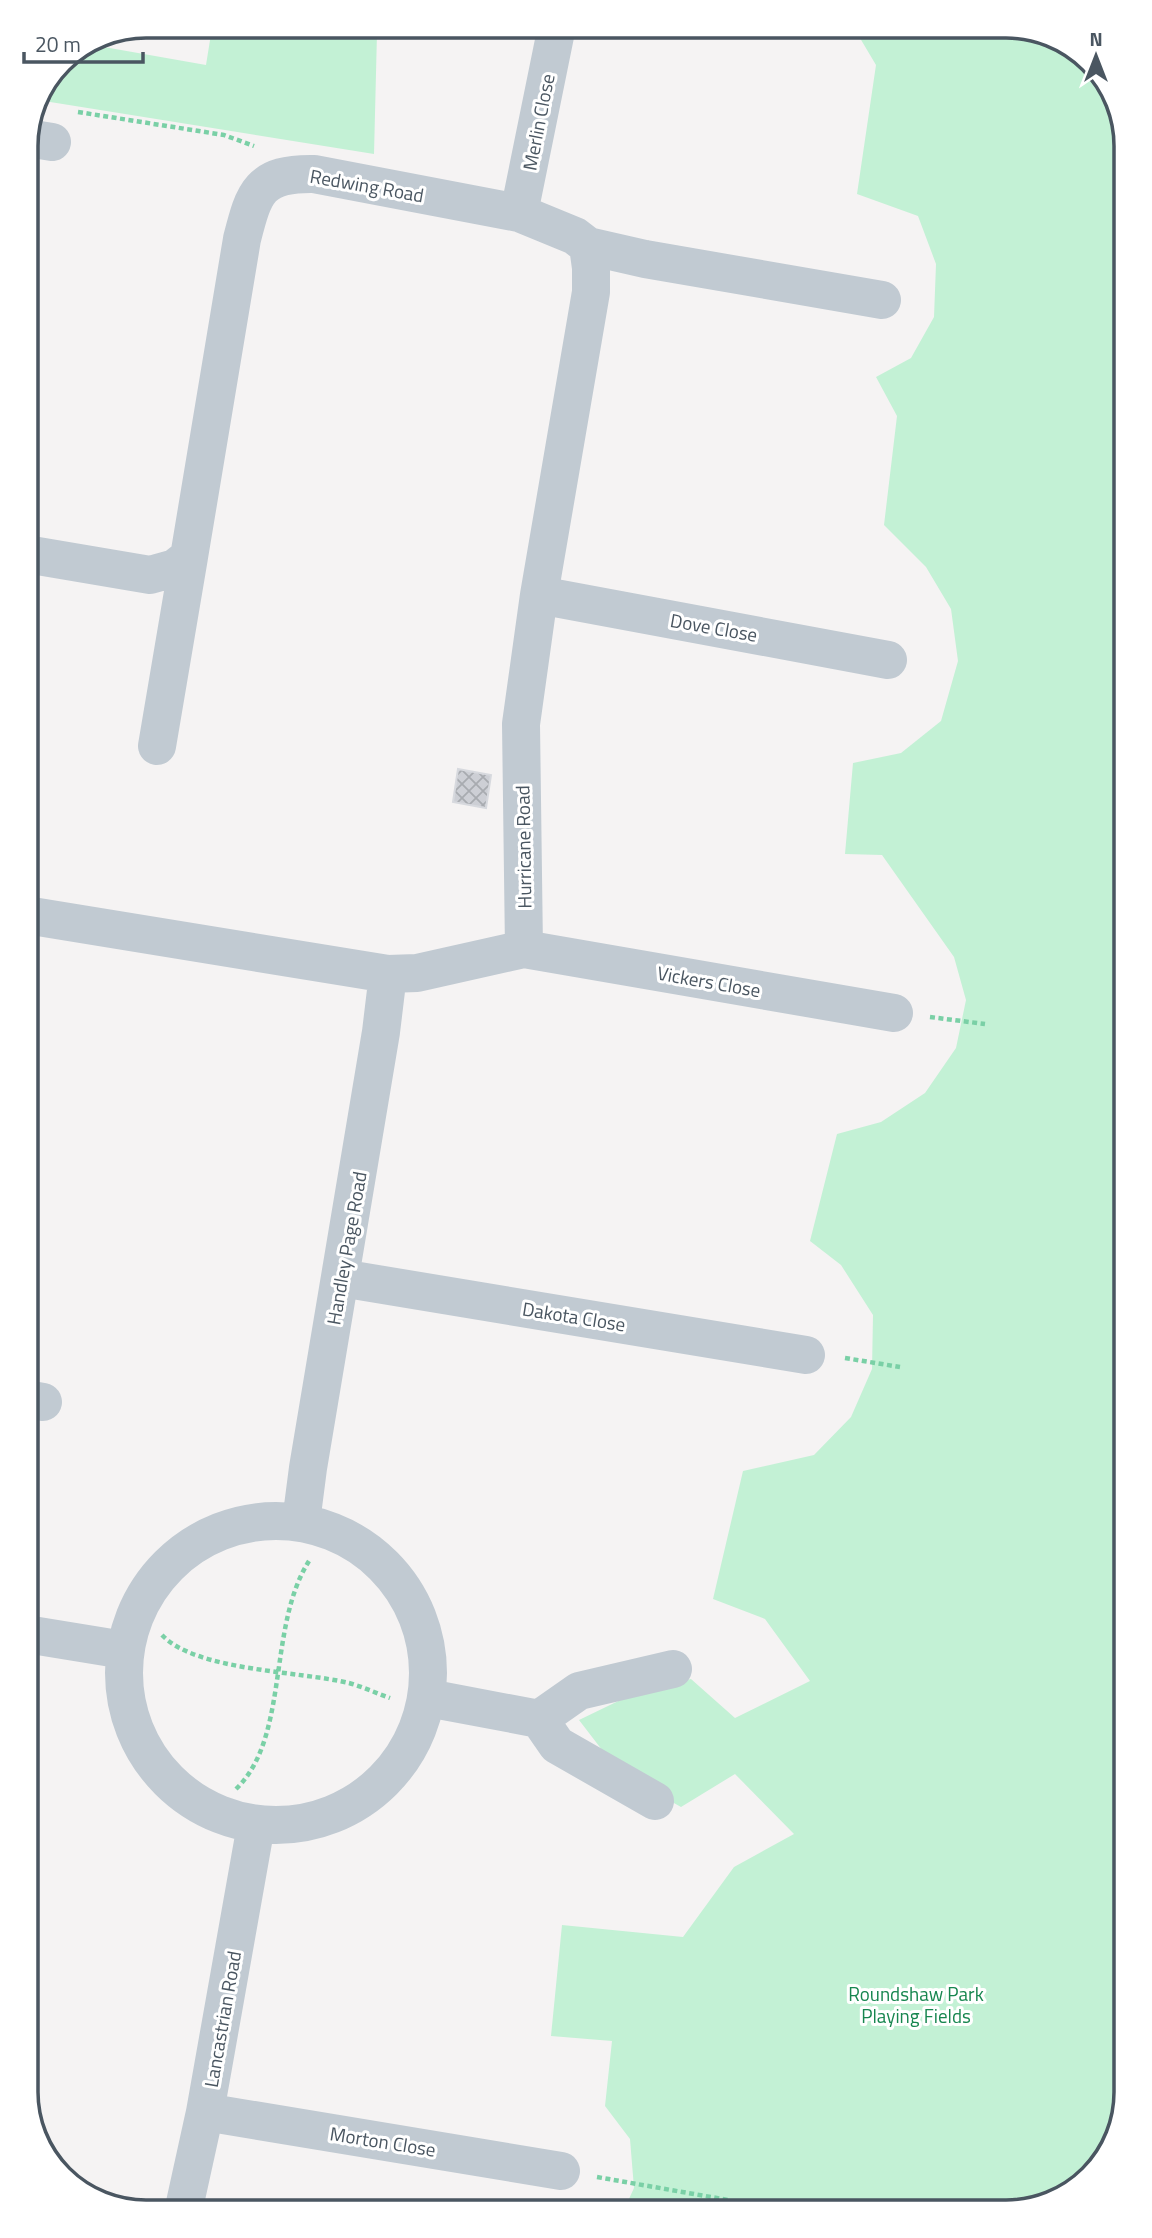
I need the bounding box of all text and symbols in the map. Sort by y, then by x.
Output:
scale bar [24,21,144,65]
north arrow [1061,21,1131,91]
text: N [1089,24,1103,53]
text: 20 m [35,28,81,60]
street label: Merlin Close [514,71,562,173]
street label: Redwing Road [308,161,426,209]
street label: Dove Close [668,605,760,649]
street label: Hurricane Road [507,785,539,909]
street label: Vickers Close [655,958,763,1004]
street label: Handley Page Road [318,1169,374,1327]
street label: Dakota Close [520,1294,628,1338]
street label: Lancastrian Road [196,1949,248,2089]
park label: Roundshaw Park Playing Fields [848,1979,984,2030]
street label: Morton Close [328,2118,438,2164]

